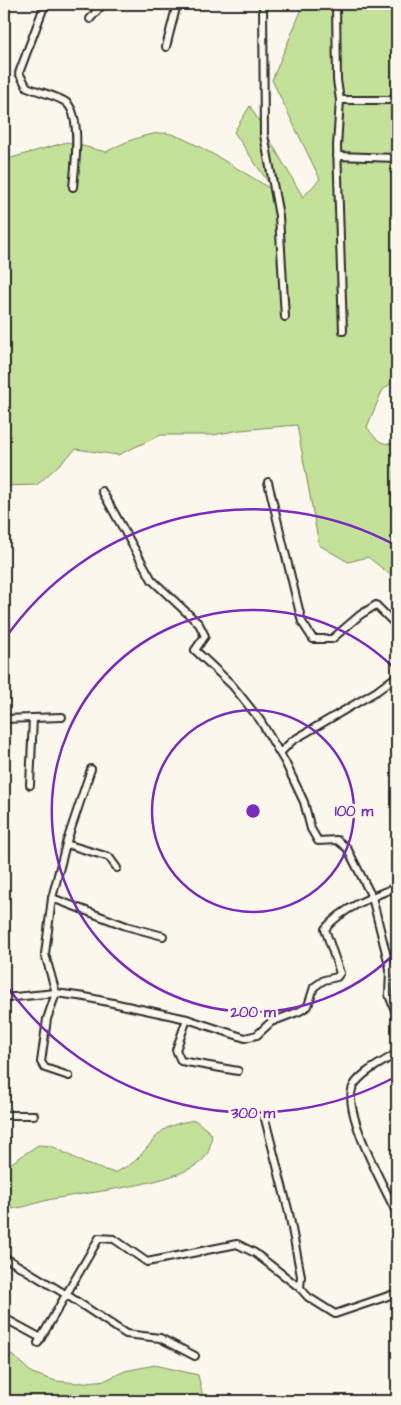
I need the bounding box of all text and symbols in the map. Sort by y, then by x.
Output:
text: 100 m [335,801,374,822]
centre of rings [244,802,262,820]
text: 200 m [229,1002,276,1023]
text: 300 m [230,1103,275,1124]

